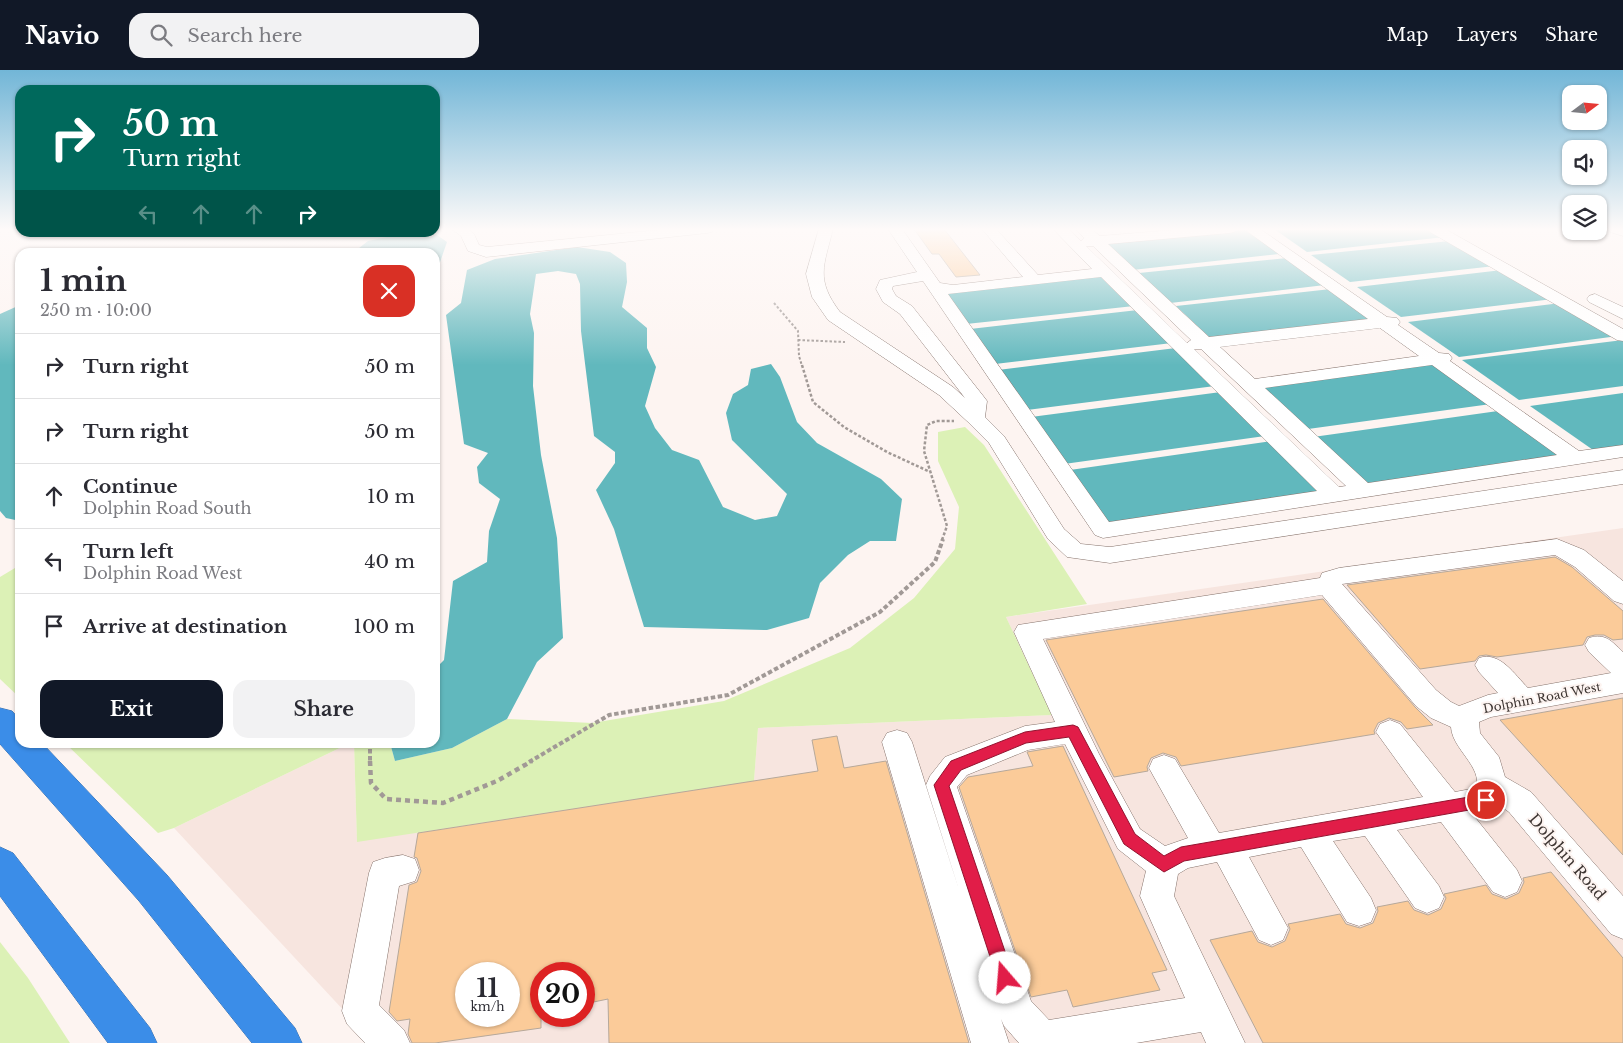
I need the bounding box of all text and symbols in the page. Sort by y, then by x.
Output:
search box [129,13,479,58]
text: Navio [25,21,99,50]
icon: search [147,21,175,49]
text: Search here [187,24,302,47]
text: Map [1387,24,1428,46]
text: Layers [1456,24,1517,46]
text: Share [1545,24,1598,46]
north arrow [1562,85,1608,130]
map controls [1562,85,1607,240]
text: 50 m [123,102,218,145]
icon: right [40,105,105,170]
button: sound [1562,140,1607,185]
text: Turn right [123,145,241,172]
button: layers [1562,195,1607,240]
icon: left [134,200,162,228]
icon: ahead [187,200,215,228]
icon: ahead [240,200,268,228]
icon: right [293,200,321,228]
text: 1 min [40,262,127,299]
button: close [363,265,415,317]
text: 250 m · 10:00 [40,300,152,320]
icon: right [40,352,68,380]
text: Turn right [83,355,189,378]
text: 50 m [365,355,415,378]
icon: right [40,417,68,445]
text: Turn right [83,420,189,443]
text: 50 m [365,420,415,443]
text: Continue [83,475,178,498]
icon: ahead [40,482,68,510]
text: 10 m [367,485,415,508]
text: Dolphin Road South [83,498,251,518]
text: Turn left [83,540,174,563]
icon: left [40,547,68,575]
text: 40 m [364,550,415,573]
text: Dolphin Road West [83,563,242,583]
icon: arrive [40,612,68,640]
text: Arrive at destination [83,615,287,638]
text: 100 m [354,615,415,638]
street label: Dolphin Road West [1482,679,1602,716]
button: Exit [40,680,223,738]
button: Share [233,680,415,738]
pin [1465,779,1507,821]
icon: arrive [1472,786,1500,814]
street label: Dolphin Road [1525,810,1610,904]
position arrow [978,951,1030,1003]
speed limit sign: 20 [530,962,595,1027]
text: 11 [477,973,498,1004]
text: km/h [470,999,505,1014]

